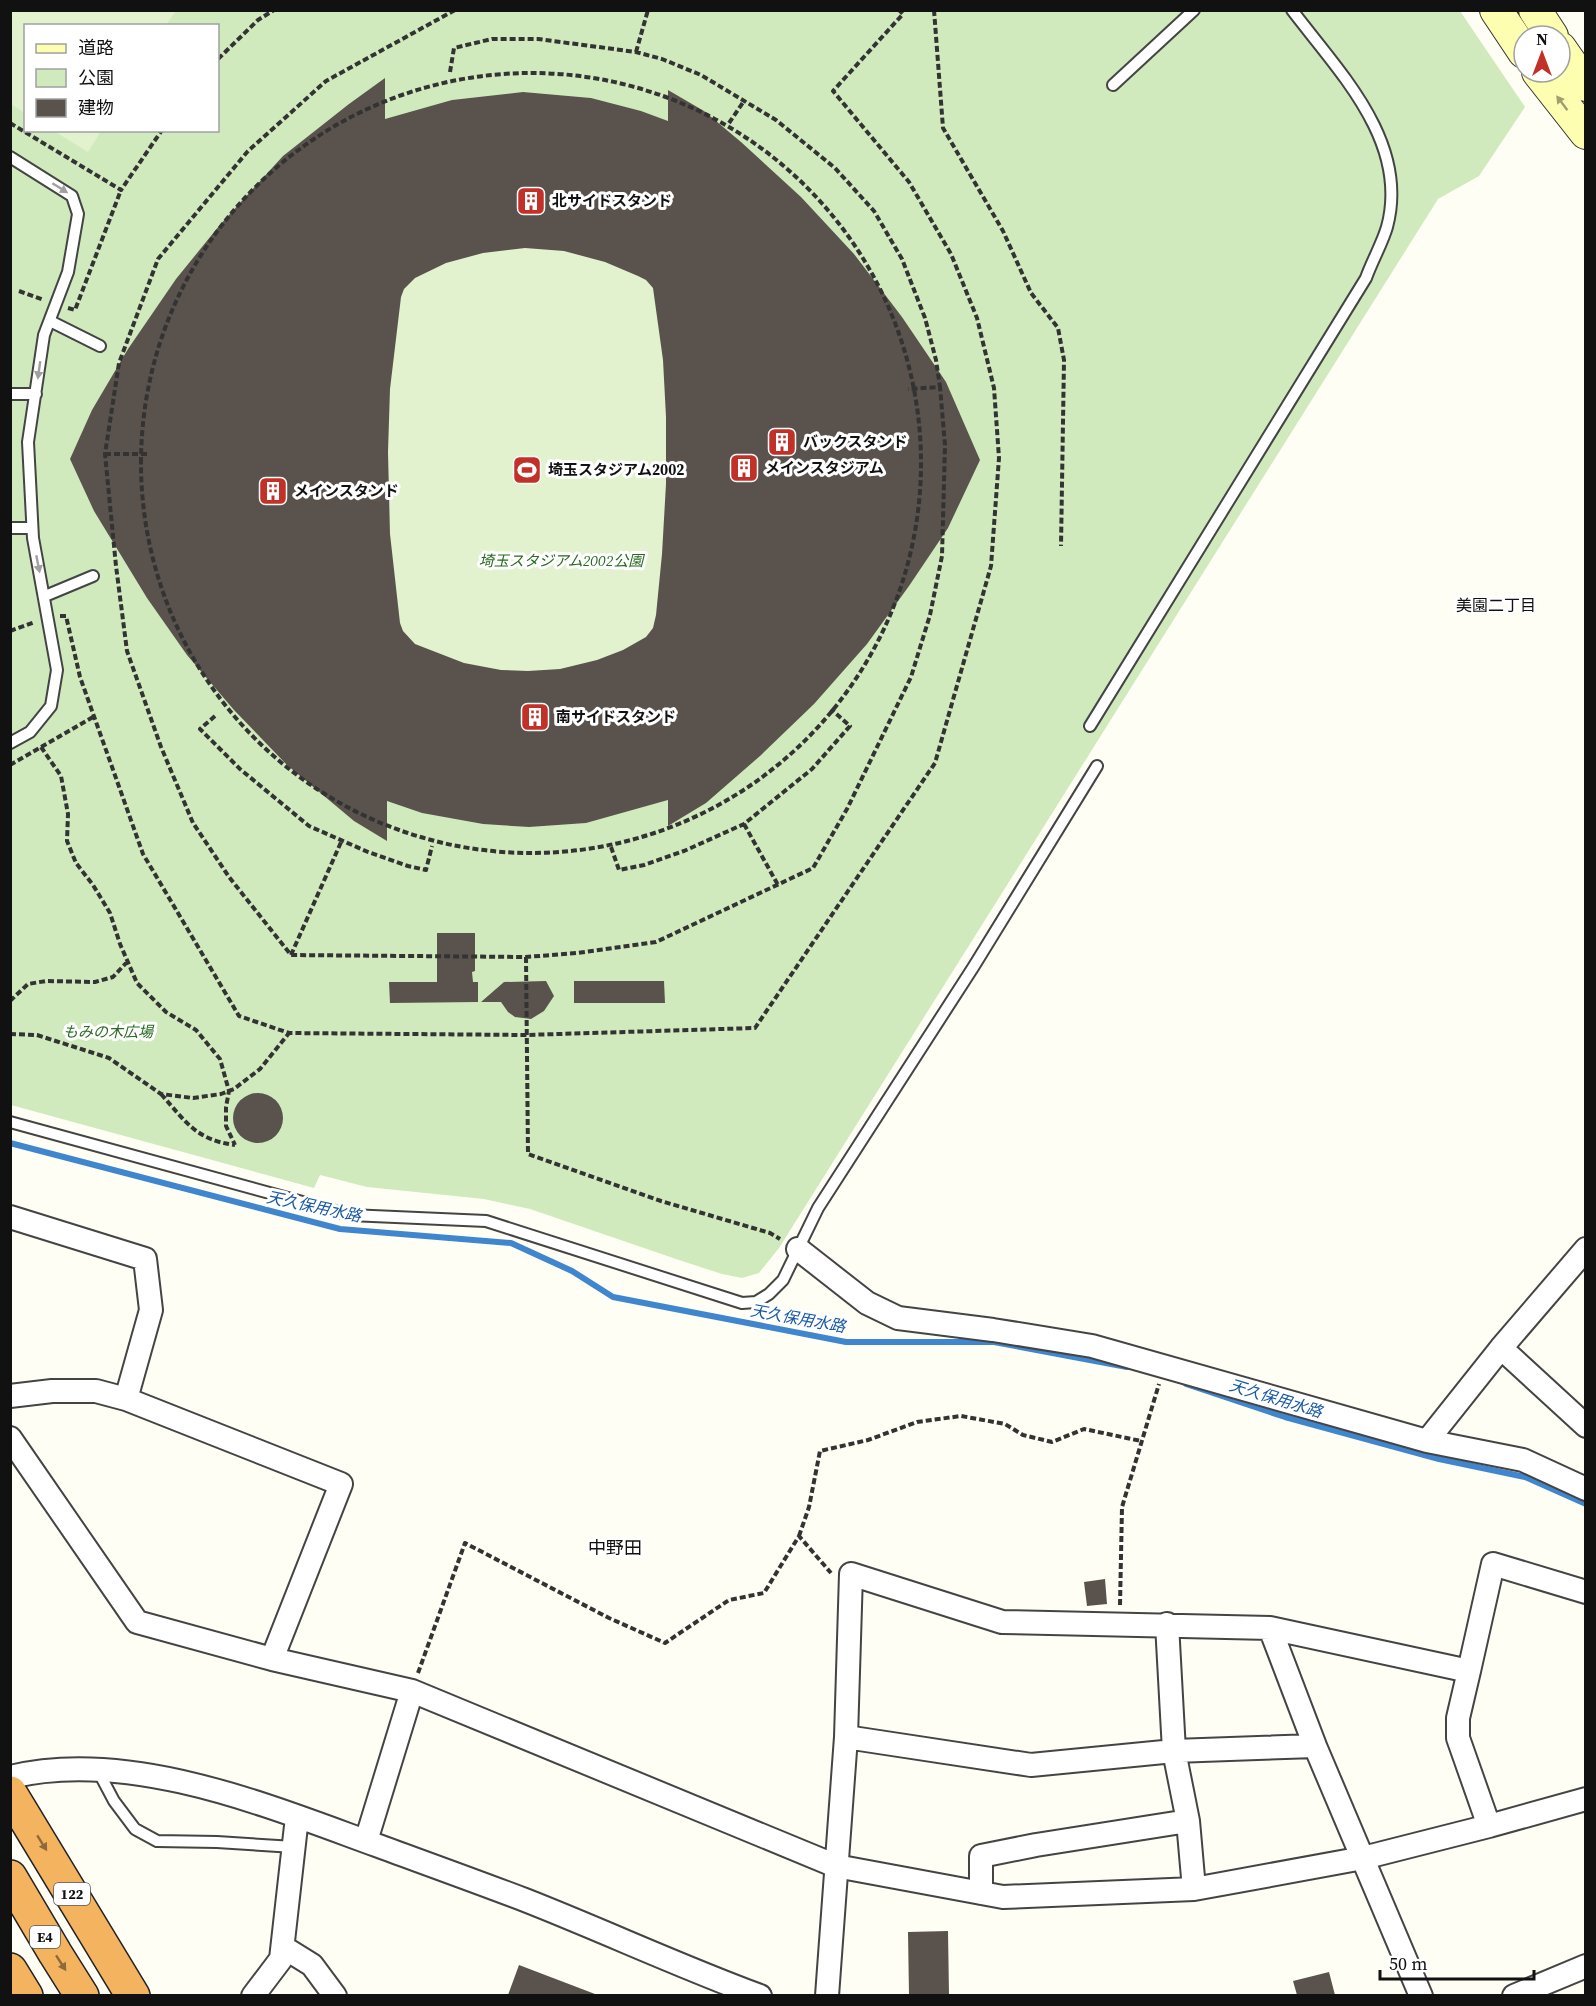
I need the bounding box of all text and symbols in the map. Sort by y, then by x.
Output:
legend [24,24,219,132]
north arrow [1512,24,1572,84]
text: N [1536,28,1548,50]
text: 道路 [78,35,114,60]
text: 公園 [78,65,114,90]
text: 建物 [78,95,114,120]
one-way arrow [1556,95,1568,111]
one-way arrow [52,182,68,193]
building icon: 北サイドスタンド [515,185,547,217]
place label: 北サイドスタンド [552,190,672,211]
one-way arrow [35,361,44,380]
building icon: バックスタンド [766,426,798,458]
place label: バックスタンド [803,431,908,452]
building icon: メインスタジアム [728,452,760,484]
sports icon: 埼玉スタジアム2002 [511,454,543,486]
place label: メインスタジアム [765,457,884,478]
place label: 埼玉スタジアム2002 [548,459,684,480]
building icon: メインスタンド [257,475,289,507]
place label: メインスタンド [294,480,399,501]
park label: 埼玉スタジアム2002公園 [479,550,645,571]
one-way arrow [34,554,43,573]
district label: 美園二丁目 [1456,594,1536,616]
building icon: 南サイドスタンド [519,701,551,733]
place label: 南サイドスタンド [556,706,676,727]
park label: もみの木広場 [63,1021,155,1042]
water label: 天久保用水路 [265,1185,365,1227]
water label: 天久保用水路 [749,1299,849,1338]
water label: 天久保用水路 [1227,1373,1327,1423]
district label: 中野田 [588,1535,642,1560]
one-way arrow [36,1835,47,1851]
road number: 122 [54,1883,90,1905]
road number: E4 [30,1926,60,1948]
scale bar [1380,1943,1534,1981]
text: 50 m [1389,1951,1427,1976]
one-way arrow [56,1955,67,1972]

